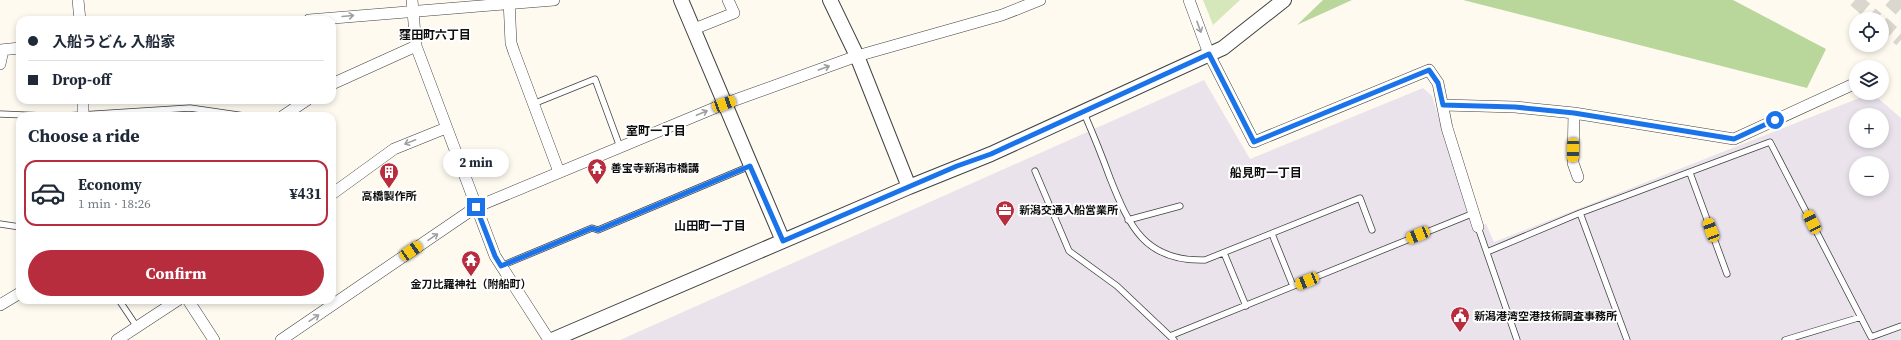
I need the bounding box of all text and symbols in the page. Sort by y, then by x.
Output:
map controls [1849,12,1889,196]
button: locate [1849,12,1889,52]
one-way arrow [341,13,354,20]
one-way arrow [1196,21,1203,34]
district label: 窪田町六丁目 [399,27,471,43]
text: 入船うどん 入船家 [52,31,175,52]
button: layers [1849,60,1889,100]
one-way arrow [818,63,830,71]
text: Drop-off [52,69,111,90]
car [711,94,737,114]
one-way arrow [696,108,708,116]
button: + [1849,108,1889,148]
route start [1766,111,1784,129]
text: Choose a ride [28,123,140,148]
district label: 室町一丁目 [626,123,686,139]
car [1567,138,1579,162]
one-way arrow [405,139,417,147]
callout: 2 min [443,149,509,177]
text: 2 min [459,154,493,171]
button: − [1849,156,1889,196]
temple icon: 善宝寺新潟市橋講 [586,157,608,185]
building icon: 高橋製作所 [378,161,400,189]
place label: 善宝寺新潟市橋講 [611,161,699,176]
district label: 船見町一丁目 [1230,165,1302,181]
text: Economy [78,174,142,195]
icon: car [30,175,66,211]
text: ¥431 [289,183,322,204]
place label: 高橋製作所 [362,189,417,204]
text: 1 min · 18:26 [78,195,151,212]
route end [467,198,485,216]
office icon: 新潟交通入船営業所 [994,199,1016,227]
place label: 新潟交通入船営業所 [1019,203,1118,218]
car [1801,209,1823,235]
car [1701,217,1721,243]
district label: 山田町一丁目 [674,218,746,234]
car [1405,225,1431,245]
one-way arrow [427,233,438,241]
car [398,239,424,263]
temple icon: 金刀比羅神社（附船町） [460,249,482,277]
button: Confirm [28,250,324,296]
car [1294,271,1320,291]
place label: 金刀比羅神社（附船町） [411,277,532,292]
public building icon: 新潟港湾空港技術調査事務所 [1449,305,1471,333]
place label: 新潟港湾空港技術調査事務所 [1474,309,1617,324]
one-way arrow [308,314,319,322]

